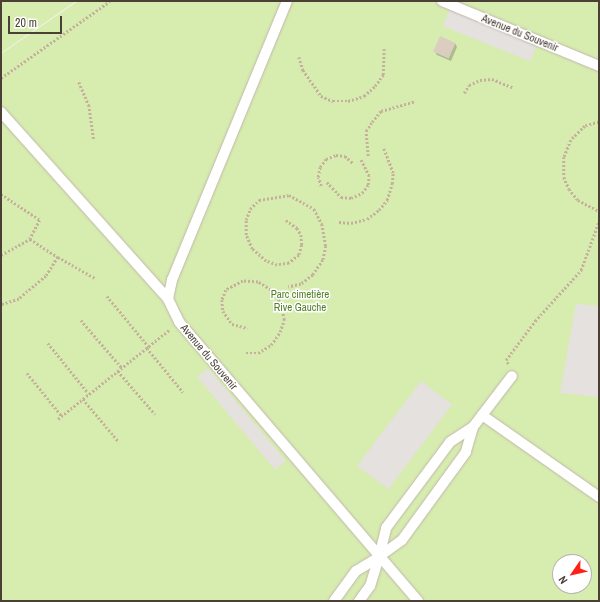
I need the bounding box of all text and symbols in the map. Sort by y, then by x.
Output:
scale bar [10,8,64,34]
street label: Avenue du Souvenir [480,12,560,54]
text: 20 m [15,15,37,31]
park label: Parc cimetière Rive Gauche [271,288,329,314]
street label: Avenue du Souvenir [178,322,240,392]
north arrow [552,554,592,594]
text: N [555,574,571,587]

